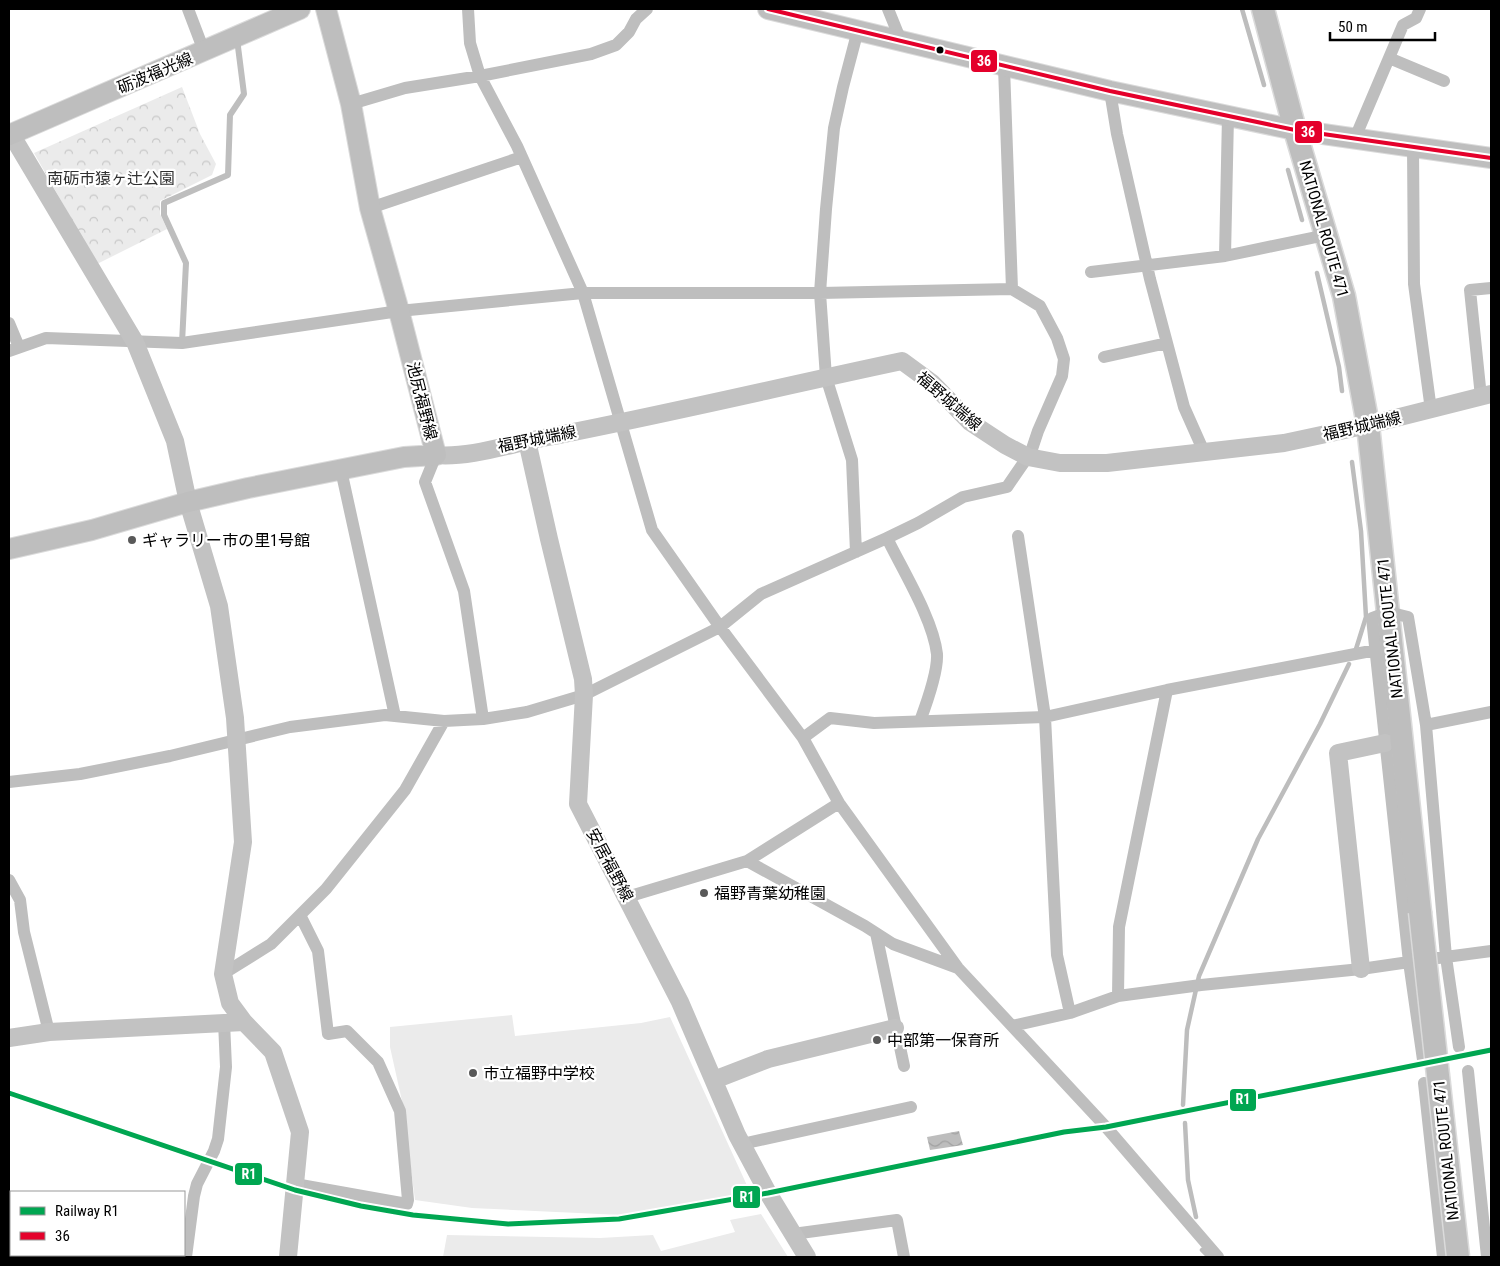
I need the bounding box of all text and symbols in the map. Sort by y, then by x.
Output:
scale bar [1330,10,1435,42]
text: 50 m [1338,18,1368,36]
unlabelled marker [935,45,945,55]
street label: 砺波福光線 [114,49,196,97]
line badge: 36 [970,49,998,73]
text: 36 [977,53,991,69]
line badge: 36 [1294,120,1323,144]
text: 36 [1301,124,1315,140]
street label: NATIONAL ROUTE 471 [1295,158,1353,300]
park label: 南砺市猿ヶ辻公園 [47,169,175,188]
street label: 池尻福野線 [403,360,441,442]
street label: 福野城端線 [913,368,985,434]
street label: 福野城端線 [1321,408,1403,444]
street label: 福野城端線 [496,422,578,456]
place label: ギャラリー市の里1号館 [142,531,310,550]
marker: ギャラリー市の里1号館 [126,534,138,546]
street label: NATIONAL ROUTE 471 [1373,557,1407,699]
street label: 安居福野線 [583,825,637,905]
place label: 福野青葉幼稚園 [714,884,826,903]
marker: 福野青葉幼稚園 [698,887,710,899]
place label: 中部第一保育所 [887,1031,999,1050]
marker: 中部第一保育所 [871,1034,883,1046]
place label: 市立福野中学校 [483,1064,595,1083]
marker: 市立福野中学校 [467,1067,479,1079]
street label: NATIONAL ROUTE 471 [1429,1079,1463,1221]
line badge: R1 [1229,1088,1257,1112]
text: R1 [1236,1091,1250,1107]
line badge: R1 [234,1162,263,1186]
text: R1 [242,1166,256,1182]
line badge: R1 [732,1185,761,1209]
text: R1 [740,1189,754,1205]
legend [10,1191,185,1256]
text: Railway R1 [55,1202,119,1220]
text: 36 [55,1227,70,1245]

